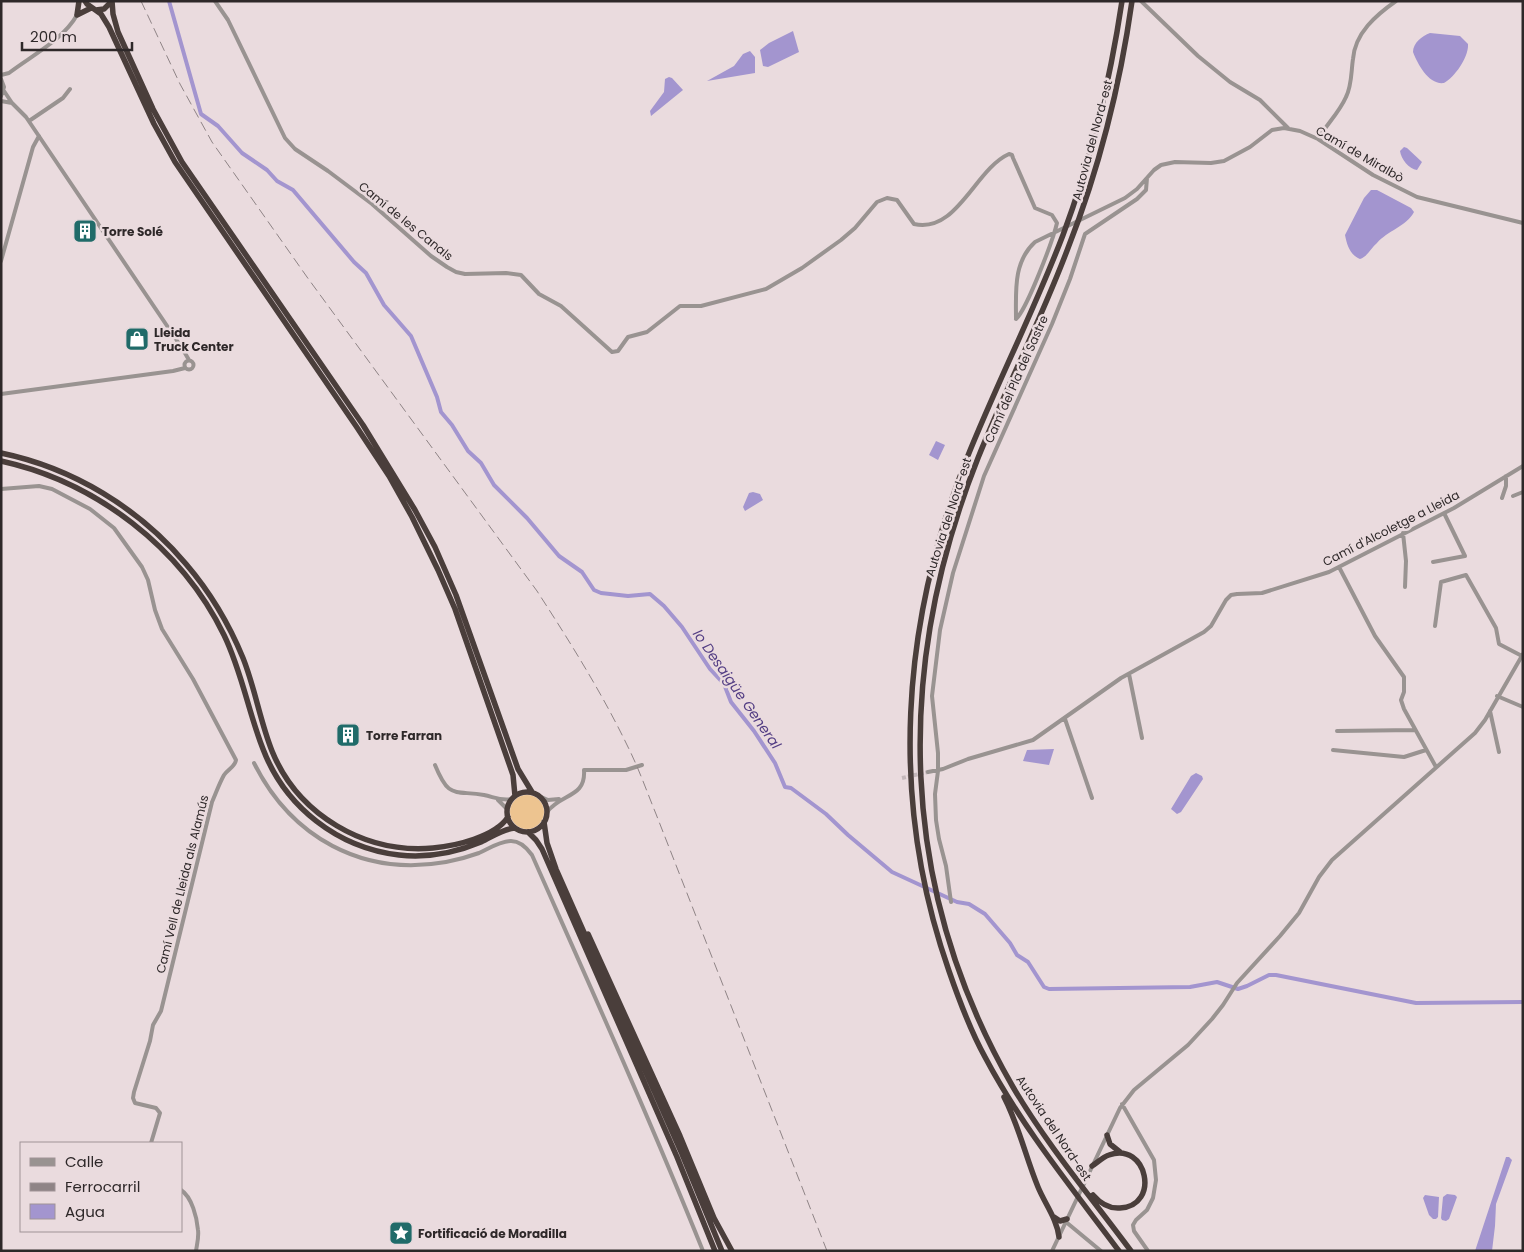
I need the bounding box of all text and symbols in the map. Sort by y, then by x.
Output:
scale bar [22,20,132,52]
text: 200 m [30,26,77,47]
street label: Autovia del Nord-est [1068,78,1116,202]
street label: Camí de Miralbò [1313,122,1408,186]
street label: Camí de les Canals [355,178,457,264]
building icon: Torre Solé [72,218,98,244]
place label: Torre Solé [102,223,164,240]
street label: Camí del Pla del Sastre [980,312,1052,446]
place label: Lleida Truck Center [154,324,234,355]
shop icon: Lleida Truck Center [124,326,150,352]
street label: Autovia del Nord-est [921,455,975,579]
street label: Camí d'Alcoletge a Lleida [1320,486,1462,570]
water label: lo Desaigüe General [688,625,786,753]
building icon: Torre Farran [335,722,361,748]
place label: Torre Farran [366,727,442,744]
street label: Camí Vell de Lleida als Alamús [152,793,212,975]
street label: Autovia del Nord-est [1012,1072,1096,1184]
legend [20,1142,182,1232]
text: Calle [65,1151,103,1172]
text: Ferrocarril [65,1176,140,1197]
text: Agua [65,1201,105,1222]
place icon: Fortificació de Moradilla [388,1220,414,1246]
place label: Fortificació de Moradilla [418,1225,567,1242]

